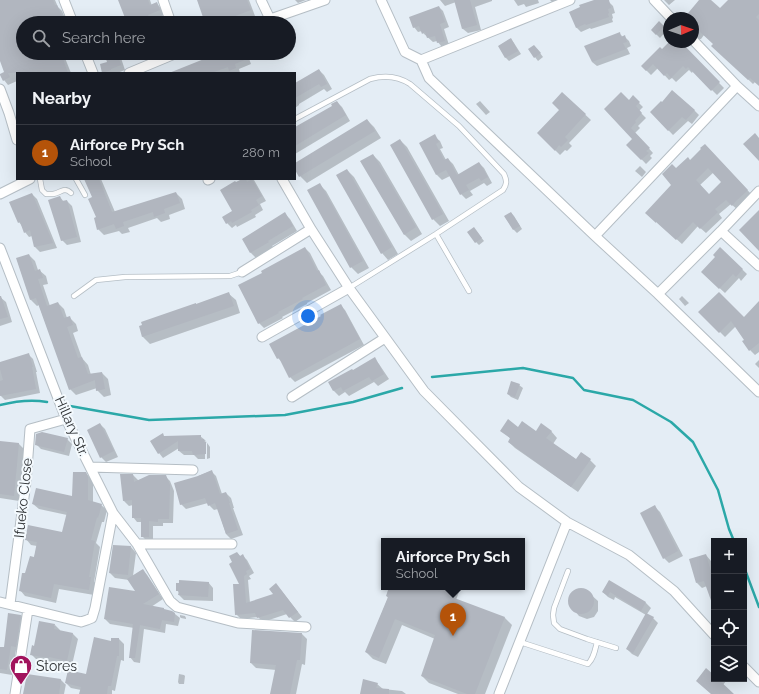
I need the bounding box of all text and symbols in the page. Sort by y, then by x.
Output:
north arrow [663,12,699,48]
search box [16,16,296,60]
icon: search [30,27,52,49]
text: Search here [62,29,145,47]
text: Nearby [32,88,91,108]
text: Airforce Pry Sch [70,136,184,154]
text: 1 [42,145,48,160]
text: 280 m [242,145,280,160]
text: School [70,154,112,169]
your location [298,306,318,326]
street label: Hillary Str. [52,394,92,458]
street label: Ifueko Close [11,457,35,539]
popup [381,538,525,590]
map controls [711,538,747,682]
button: + [711,538,747,574]
text: Airforce Pry Sch [396,548,510,566]
text: School [396,566,437,581]
button: − [711,574,747,610]
pin: 1 [440,603,466,636]
button: locate [711,610,747,646]
button: layers [711,646,747,682]
shop icon: Stores [8,653,34,686]
place label: Stores [36,658,77,674]

